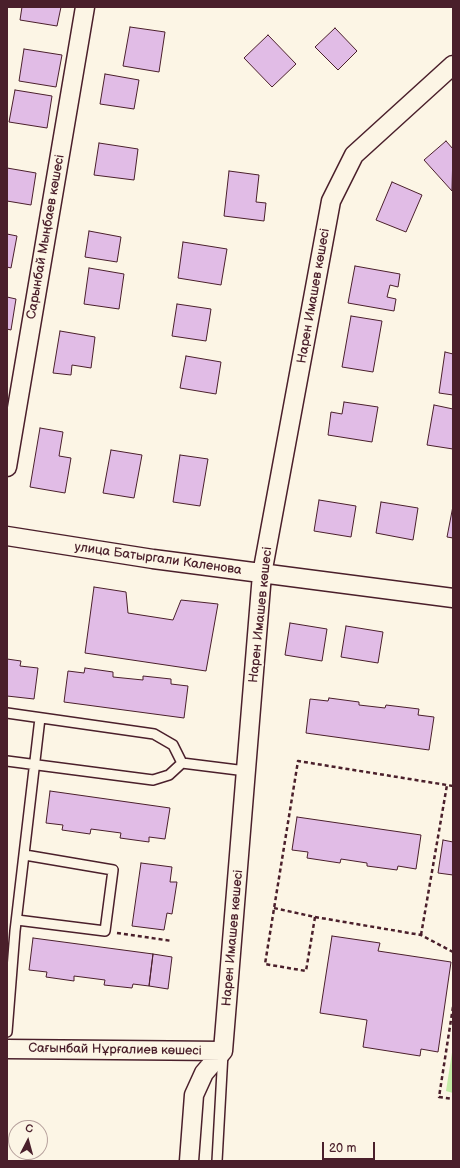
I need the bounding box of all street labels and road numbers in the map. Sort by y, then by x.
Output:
street label: Сарынбай Мыңбаев көшесі [24,153,68,321]
street label: Нарен Имашев көшесi [294,227,334,365]
street label: улица Батыргали Каленова [73,540,243,578]
street label: Нарен Имашев көшесi [246,546,276,684]
street label: Нарен Имашев көшесi [219,869,247,1007]
street label: Сағынбай Нұрғалиев көшесі [28,1041,202,1059]

